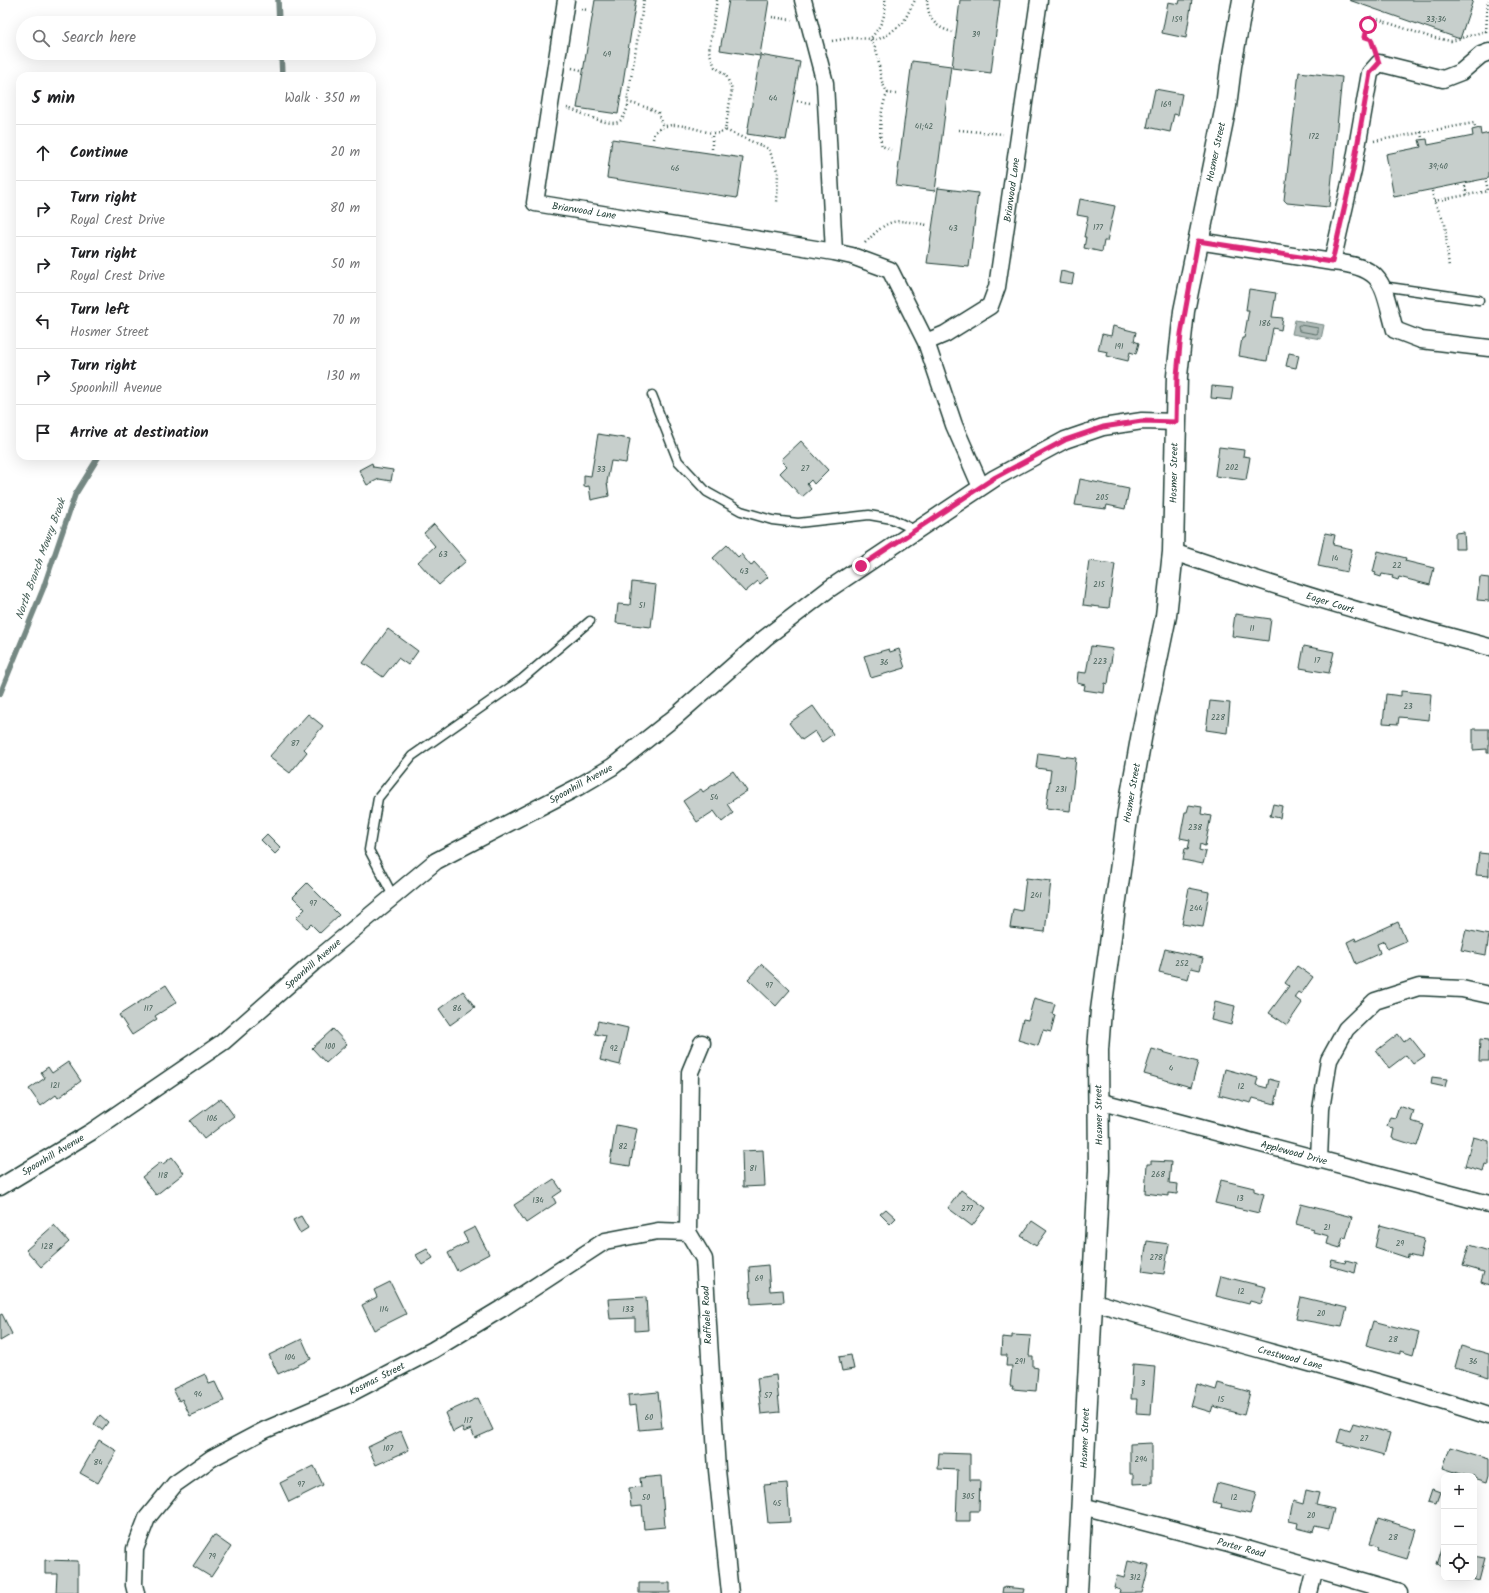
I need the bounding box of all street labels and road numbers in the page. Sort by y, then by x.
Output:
street label: Hosmer Street [1202,121,1230,183]
street label: Briarwood Lane [1000,156,1025,223]
street label: Briarwood Lane [551,198,618,224]
street label: Hosmer Street [1165,442,1183,503]
street label: Eager Court [1304,588,1356,618]
street label: Spoonhill Avenue [546,760,616,808]
street label: Hosmer Street [1119,762,1145,824]
street label: Spoonhill Avenue [281,934,345,993]
street label: Hosmer Street [1090,1084,1108,1145]
street label: Spoonhill Avenue [19,1130,88,1180]
street label: Applewood Drive [1259,1136,1330,1170]
street label: Raffaele Road [697,1284,717,1345]
street label: Crestwood Lane [1256,1342,1325,1374]
street label: Kosmas Street [346,1358,408,1400]
street label: Hosmer Street [1076,1407,1094,1469]
street label: Porter Road [1215,1534,1268,1562]

